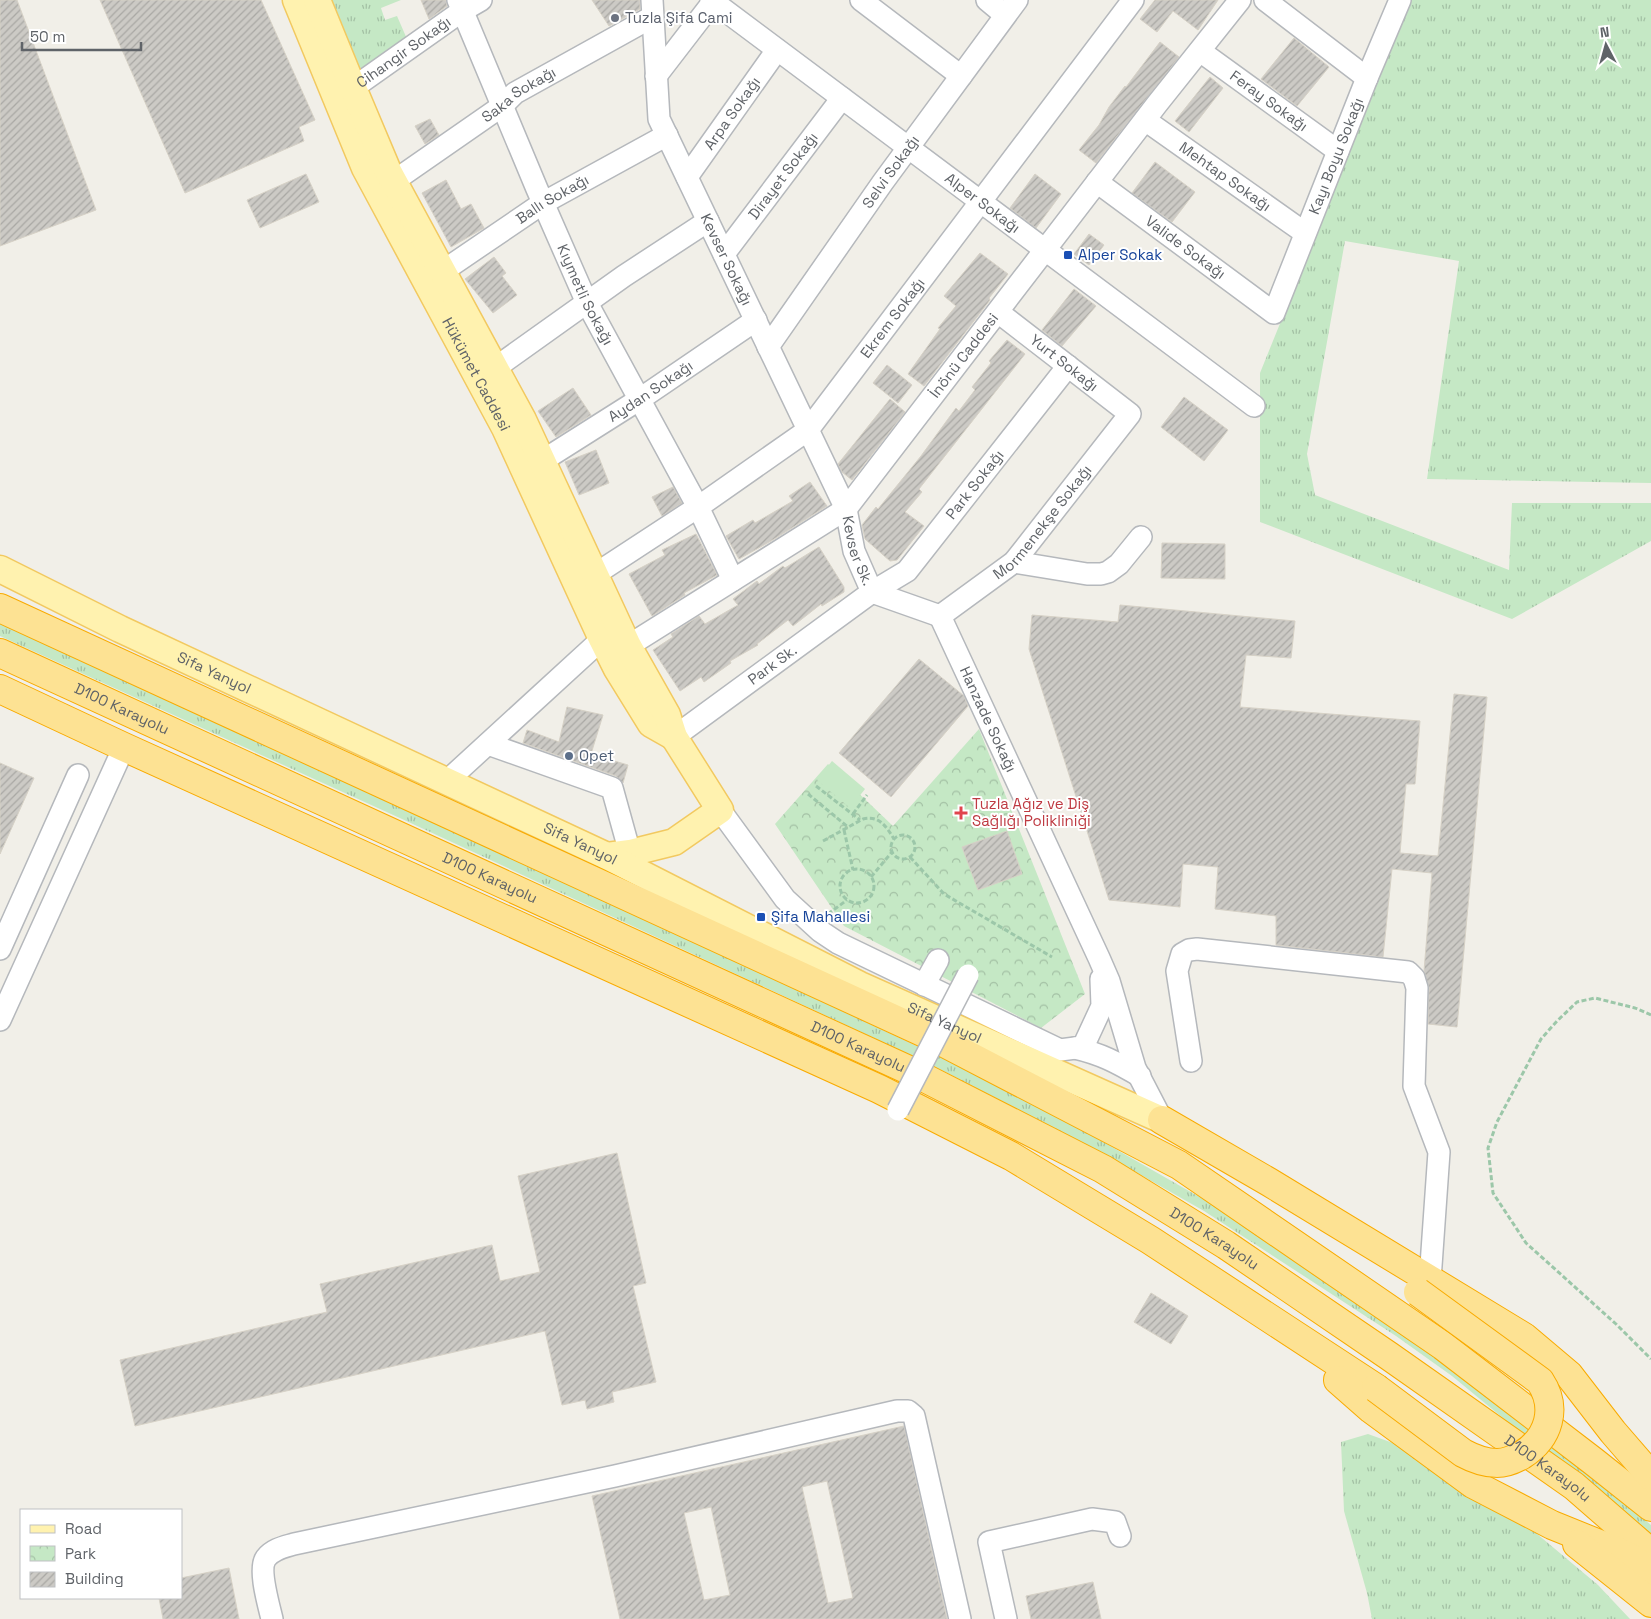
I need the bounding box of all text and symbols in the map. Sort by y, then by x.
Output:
place label: Tuzla Şifa Cami [625,8,732,27]
street label: Cihangir Sokağı [352,12,454,92]
marker: Tuzla Şifa Cami [609,12,621,24]
scale bar [22,20,141,52]
north arrow [1581,20,1631,70]
text: N [1599,23,1610,42]
text: 50 m [30,27,65,46]
street label: Saka Sokağı [478,62,559,126]
street label: Feray Sokağı [1226,66,1312,135]
street label: Arpa Sokağı [699,73,764,153]
street label: Kayı Boyu Sokağı [1304,95,1367,217]
street label: Dirayet Sokağı [744,128,822,223]
street label: Selvi Sokağı [858,131,923,212]
street label: Mehtap Sokağı [1176,137,1275,215]
street label: Alper Sokağı [941,168,1024,237]
street label: Ballı Sokağı [512,170,592,228]
street label: Kevser Sokağı [697,210,757,308]
street label: Valide Sokağı [1142,211,1230,283]
street label: Kıymetli Sokağı [553,241,618,348]
place label: Alper Sokak [1078,245,1162,264]
marker: Alper Sokak [1062,249,1074,261]
street label: Ekrem Sokağı [856,274,929,362]
street label: İnönü Caddesi [925,309,1002,402]
street label: Hükümet Caddesi [438,314,515,434]
street label: Yurt Sokağı [1026,330,1102,395]
street label: Aydan Sokağı [604,356,696,426]
street label: Park Sokağı [941,446,1008,523]
street label: Mormenekşe Sokağı [989,461,1096,583]
street label: Kevser Sk. [838,514,878,588]
street label: Park Sk. [744,640,800,689]
street label: Sifa Yanyol [174,647,254,698]
street label: Hanzade Sokağı [956,663,1021,775]
street label: D100 Karayolu [72,678,172,738]
place label: Opet [579,746,614,765]
marker: Opet [563,750,575,762]
place label: Tuzla Ağız ve Diş Sağlığı Polikliniği [972,794,1091,830]
marker: Tuzla Ağız ve Diş Sağlığı Polikliniği [954,806,968,820]
street label: Sifa Yanyol [540,818,621,869]
street label: D100 Karayolu [440,847,541,907]
place label: Şifa Mahallesi [771,907,870,926]
marker: Şifa Mahallesi [755,911,767,923]
street label: Sifa Yanyol [905,997,985,1047]
street label: D100 Karayolu [808,1016,909,1076]
street label: D100 Karayolu [1166,1203,1263,1274]
street label: D100 Karayolu [1501,1430,1595,1506]
legend [20,1509,182,1599]
text: Road [65,1519,102,1538]
text: Park [65,1544,96,1563]
text: Building [65,1569,124,1588]

